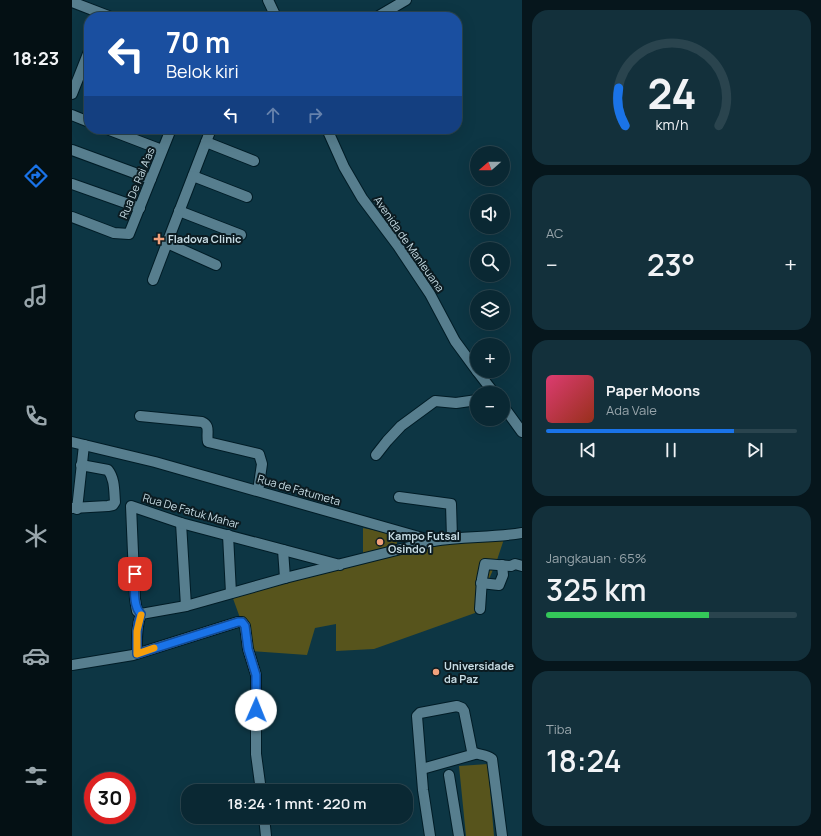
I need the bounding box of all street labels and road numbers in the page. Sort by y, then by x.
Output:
street label: Rua De Rai A’as [115,145,158,221]
street label: Avenida de Manleuana [371,193,448,294]
street label: Rua de Fatumeta [256,471,342,509]
street label: Rua De Fatuk Mahar [141,490,241,531]

